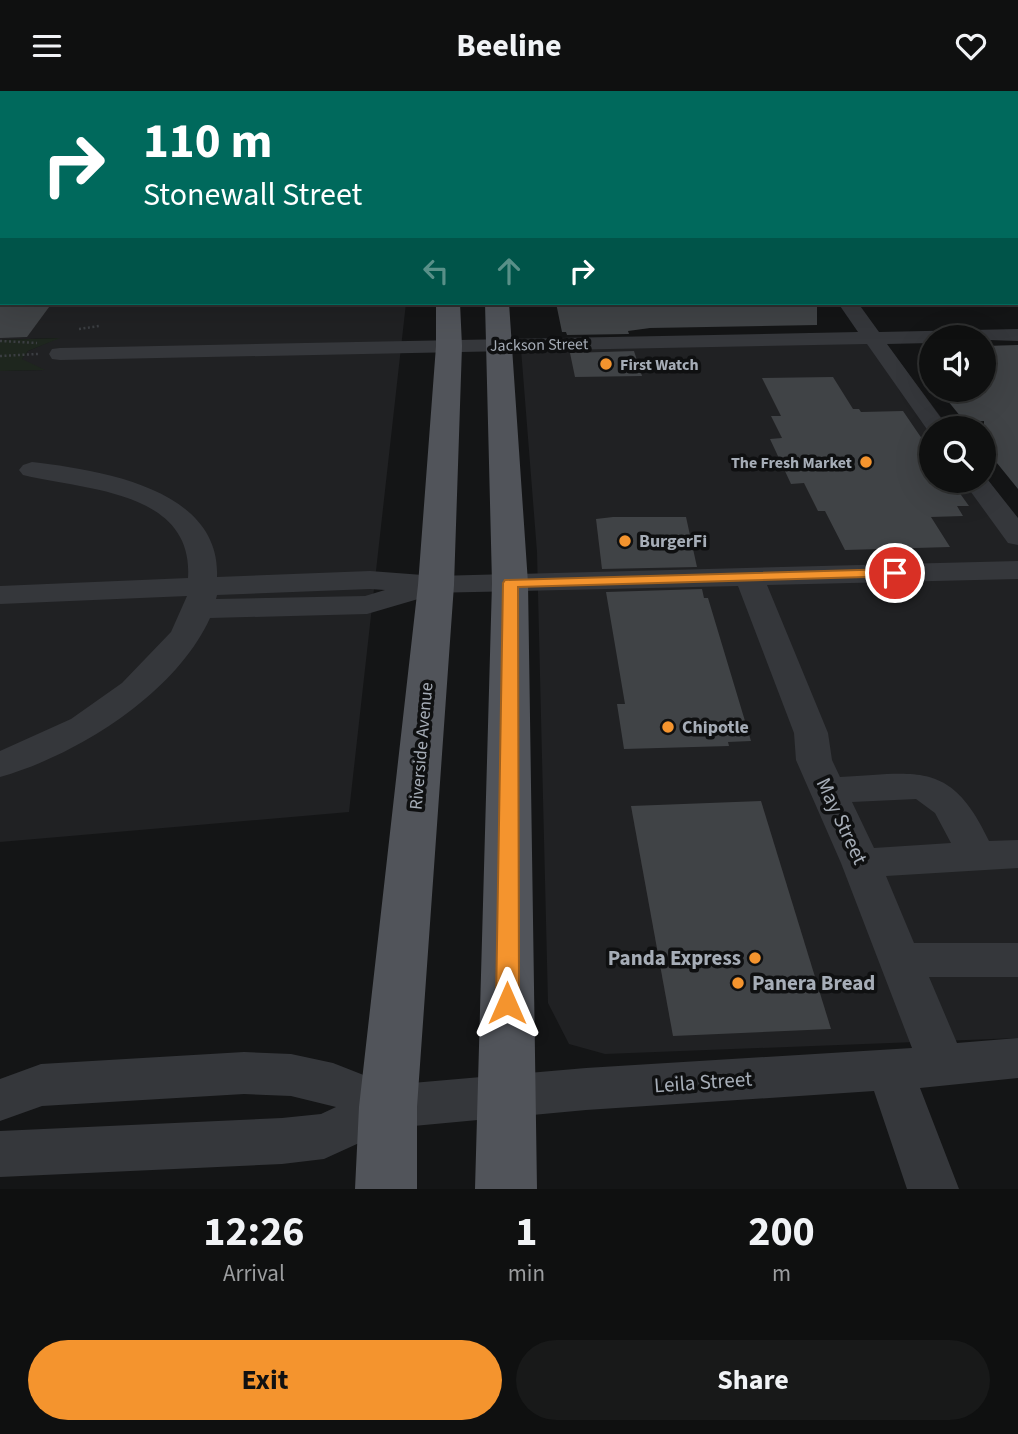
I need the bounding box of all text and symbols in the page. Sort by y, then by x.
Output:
text: Beeline [456,23,562,69]
icon: menu [28,27,66,65]
icon: heart [952,27,990,65]
text: 110 m [143,107,272,177]
icon: right [28,119,119,210]
text: Stonewall Street [143,172,362,218]
icon: left [417,252,455,290]
icon: ahead [490,252,528,290]
icon: right [563,252,601,290]
map controls [919,325,996,493]
button: sound [919,325,996,402]
street label: Jackson Street [490,333,589,357]
place label: First Watch [620,354,699,376]
marker: First Watch [598,356,614,372]
button: search [919,416,996,493]
place label: The Fresh Market [731,452,852,474]
marker: The Fresh Market [858,454,874,470]
place label: BurgerFi [639,529,707,554]
marker: BurgerFi [617,533,633,549]
pin [865,543,925,603]
icon: arrive [876,554,914,592]
street label: Riverside Avenue [403,681,440,811]
place label: Chipotle [682,715,749,740]
marker: Chipotle [660,719,676,735]
street label: May Street [809,773,875,869]
place label: Panda Express [608,943,741,973]
marker: Panda Express [747,950,763,966]
position arrow [470,966,544,1040]
place label: Panera Bread [752,968,875,998]
marker: Panera Bread [730,975,746,991]
street label: Leila Street [653,1064,753,1100]
text: 12:26 [203,1202,305,1262]
text: 1 [515,1202,537,1262]
text: 200 [748,1202,815,1262]
text: Arrival [223,1257,285,1290]
text: min [508,1257,545,1290]
text: m [772,1257,791,1290]
button: Exit [28,1340,502,1420]
button: Share [516,1340,990,1420]

